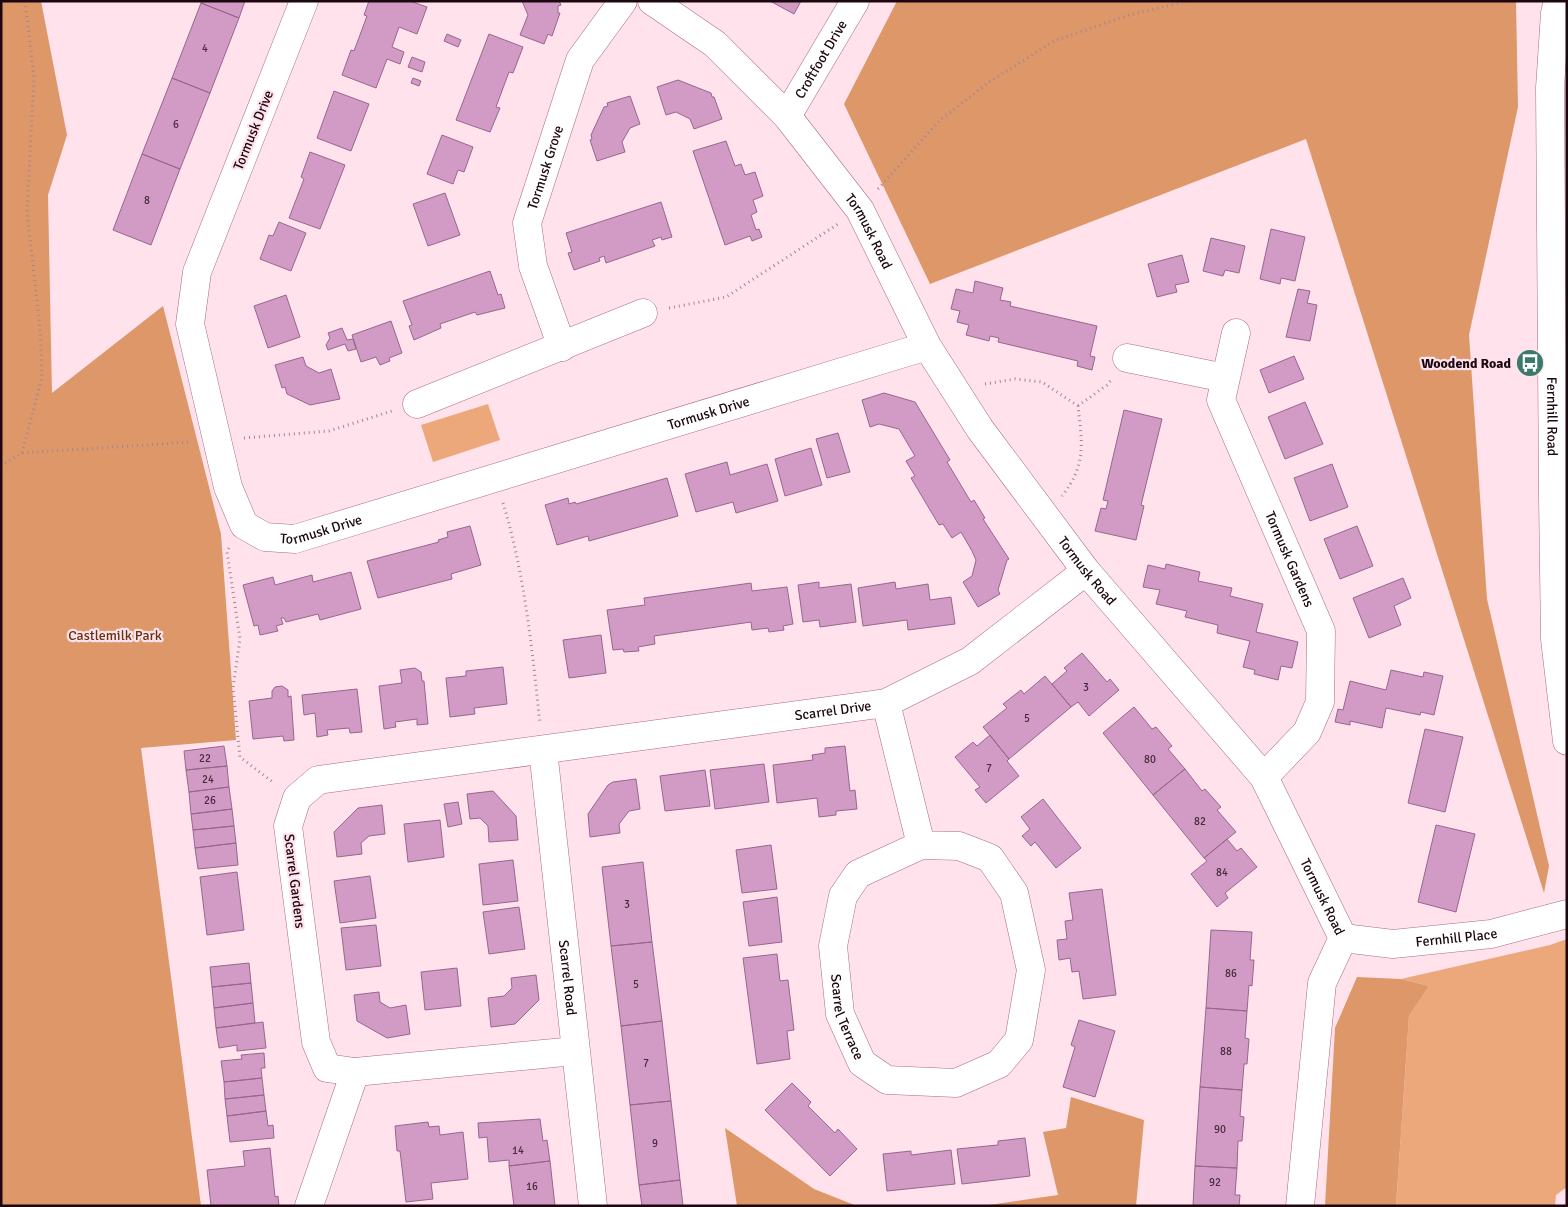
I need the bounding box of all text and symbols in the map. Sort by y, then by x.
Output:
street label: Croftfoot Drive [791,17,851,102]
house number: 4 [202,42,208,55]
street label: Tormusk Drive [230,88,277,173]
house number: 6 [173,118,179,131]
street label: Tormusk Grove [524,123,567,212]
street label: Tormusk Road [841,190,896,272]
house number: 8 [144,194,150,207]
bus stop icon: Woodend Road [1515,348,1545,378]
place label: Woodend Road [1421,355,1511,372]
street label: Fernhill Road [1543,377,1561,456]
street label: Tormusk Drive [666,393,752,434]
street label: Tormusk Gardens [1261,509,1318,610]
street label: Tormusk Drive [279,511,364,548]
street label: Tormusk Road [1054,533,1120,609]
park label: Castlemilk Park [68,627,162,644]
house number: 3 [1083,681,1089,694]
street label: Scarrel Drive [794,697,872,724]
house number: 5 [1024,712,1030,725]
house number: 22 [199,752,211,765]
house number: 80 [1144,753,1156,766]
house number: 7 [986,762,992,775]
house number: 24 [202,773,214,786]
house number: 26 [204,794,216,807]
house number: 82 [1194,815,1206,828]
street label: Scarrel Gardens [280,833,309,929]
street label: Tormusk Road [1296,856,1348,938]
house number: 84 [1216,866,1228,879]
house number: 3 [624,898,630,911]
street label: Fernhill Place [1415,925,1499,951]
street label: Scarrel Road [555,939,580,1016]
house number: 86 [1225,967,1237,980]
street label: Scarrel Terrace [827,973,867,1062]
house number: 5 [633,978,639,991]
house number: 88 [1220,1045,1232,1058]
house number: 7 [643,1057,649,1070]
house number: 90 [1214,1123,1226,1136]
house number: 9 [652,1137,658,1150]
house number: 14 [512,1144,524,1157]
house number: 92 [1209,1176,1221,1189]
house number: 16 [526,1180,538,1193]

